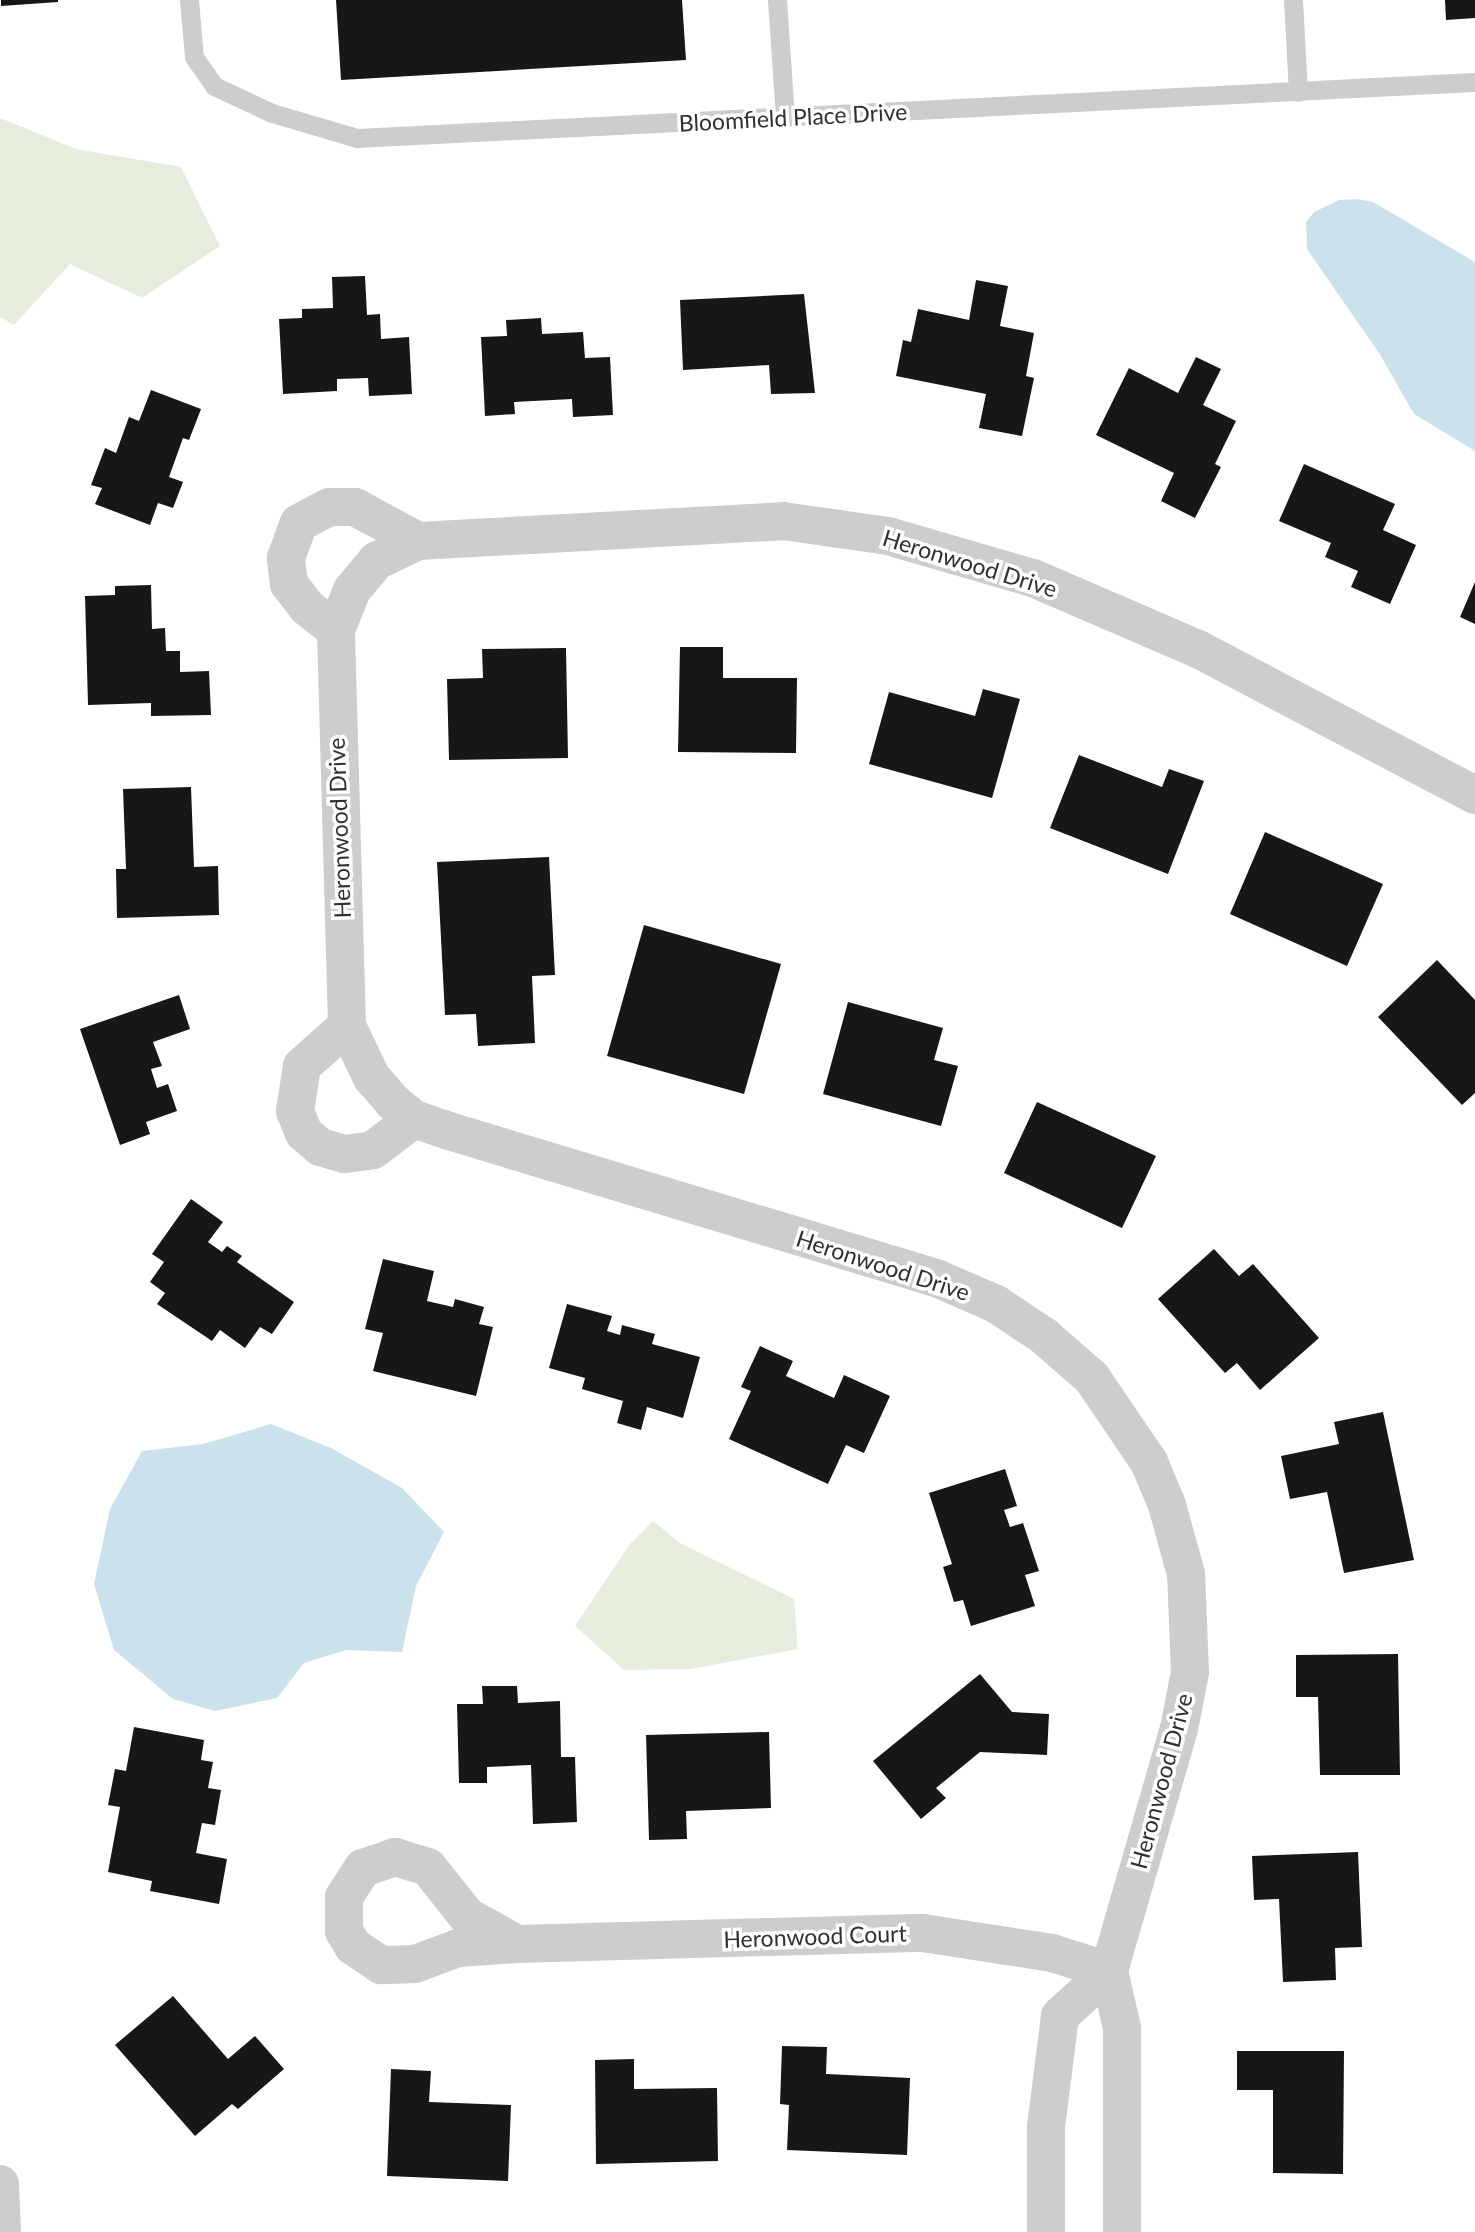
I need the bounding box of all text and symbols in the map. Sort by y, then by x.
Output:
street label: Bloomfield Place Drive [678,97,908,137]
street label: Heronwood Drive [880,523,1060,603]
street label: Heronwood Drive [322,737,356,919]
street label: Heronwood Drive [793,1224,973,1306]
street label: Heronwood Drive [1124,1690,1198,1872]
street label: Heronwood Court [723,1919,907,1953]

